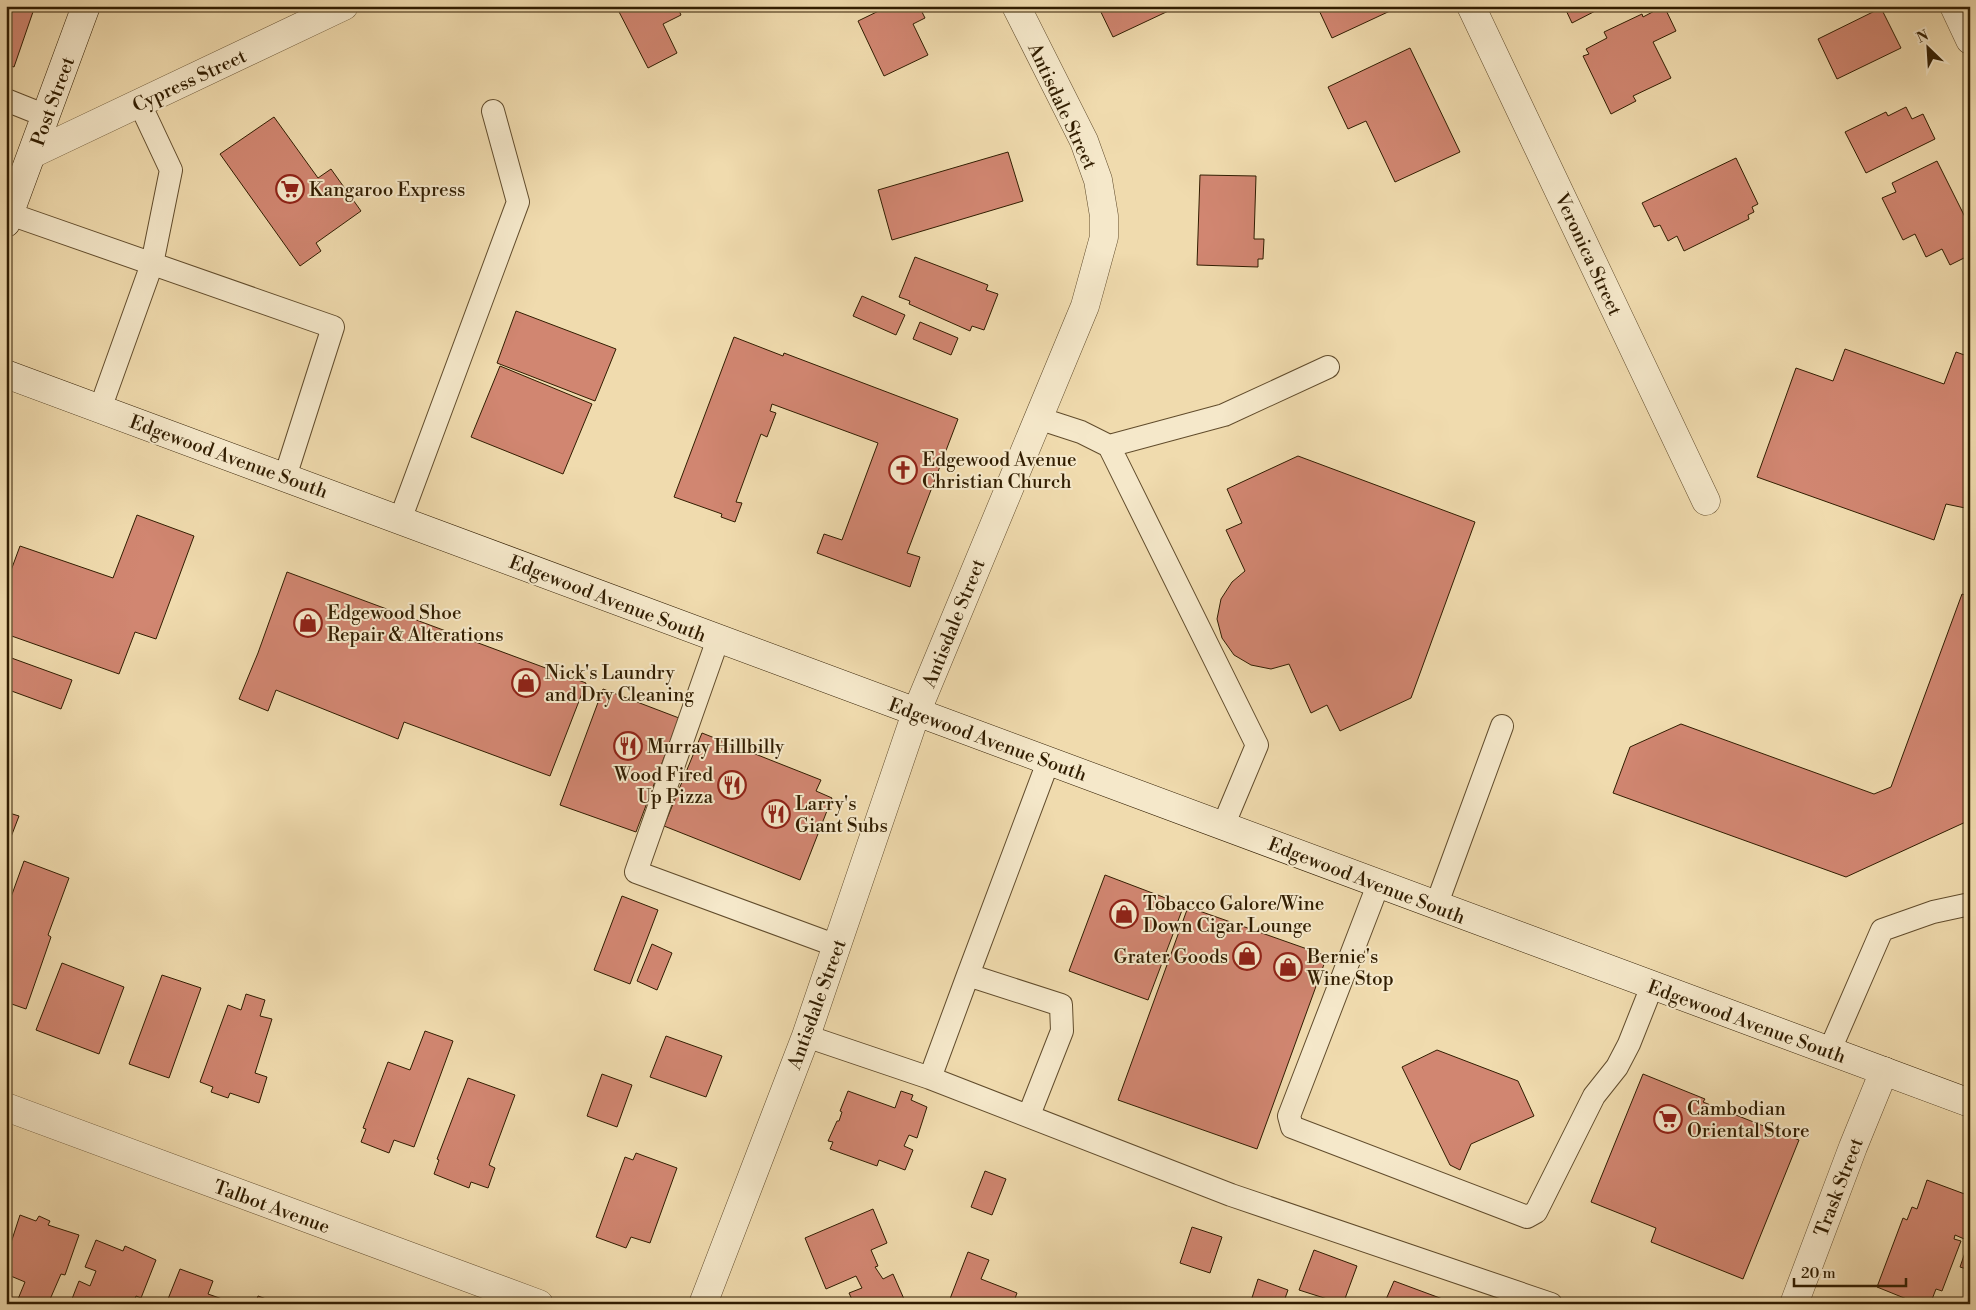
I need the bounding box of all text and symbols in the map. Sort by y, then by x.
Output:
north arrow [1904,22,1954,72]
text: N [1914,27,1932,48]
street label: Antisdale Street [1022,38,1102,174]
street label: Cypress Street [129,44,250,118]
street label: Post Street [26,53,80,149]
supermarket icon: Kangaroo Express [275,174,305,204]
place label: Kangaroo Express [309,178,465,202]
street label: Veronica Street [1549,188,1627,320]
street label: Edgewood Avenue South [126,410,331,504]
place label: Edgewood Avenue Christian Church [922,448,1077,494]
church icon: Edgewood Avenue Christian Church [888,455,918,485]
street label: Edgewood Avenue South [506,550,710,648]
street label: Antisdale Street [917,555,991,692]
place label: Edgewood Shoe Repair & Alterations [327,601,504,647]
shop icon: Edgewood Shoe Repair & Alterations [293,608,323,638]
place label: Nick's Laundry and Dry Cleaning [545,661,694,707]
shop icon: Nick's Laundry and Dry Cleaning [511,668,541,698]
street label: Edgewood Avenue South [885,693,1090,787]
restaurant icon: Murray Hillbilly [613,731,643,761]
place label: Murray Hillbilly [647,735,785,759]
place label: Wood Fired Up Pizza [613,763,713,809]
restaurant icon: Wood Fired Up Pizza [717,770,747,800]
place label: Larry's Giant Subs [795,792,888,838]
restaurant icon: Larry's Giant Subs [761,799,791,829]
street label: Edgewood Avenue South [1265,832,1469,930]
place label: Tobacco Galore/Wine Down Cigar Lounge [1143,892,1324,938]
shop icon: Tobacco Galore/Wine Down Cigar Lounge [1109,899,1139,929]
street label: Antisdale Street [782,936,852,1074]
shop icon: Grater Goods [1232,941,1262,971]
place label: Grater Goods [1113,945,1228,969]
place label: Bernie's Wine Stop [1306,945,1394,991]
shop icon: Bernie's Wine Stop [1273,952,1303,982]
street label: Edgewood Avenue South [1644,975,1849,1069]
place label: Cambodian Oriental Store [1687,1097,1810,1143]
supermarket icon: Cambodian Oriental Store [1653,1104,1683,1134]
street label: Trask Street [1809,1134,1869,1240]
street label: Talbot Avenue [210,1175,333,1239]
scale bar [1794,1255,1906,1287]
text: 20 m [1801,1264,1836,1283]

